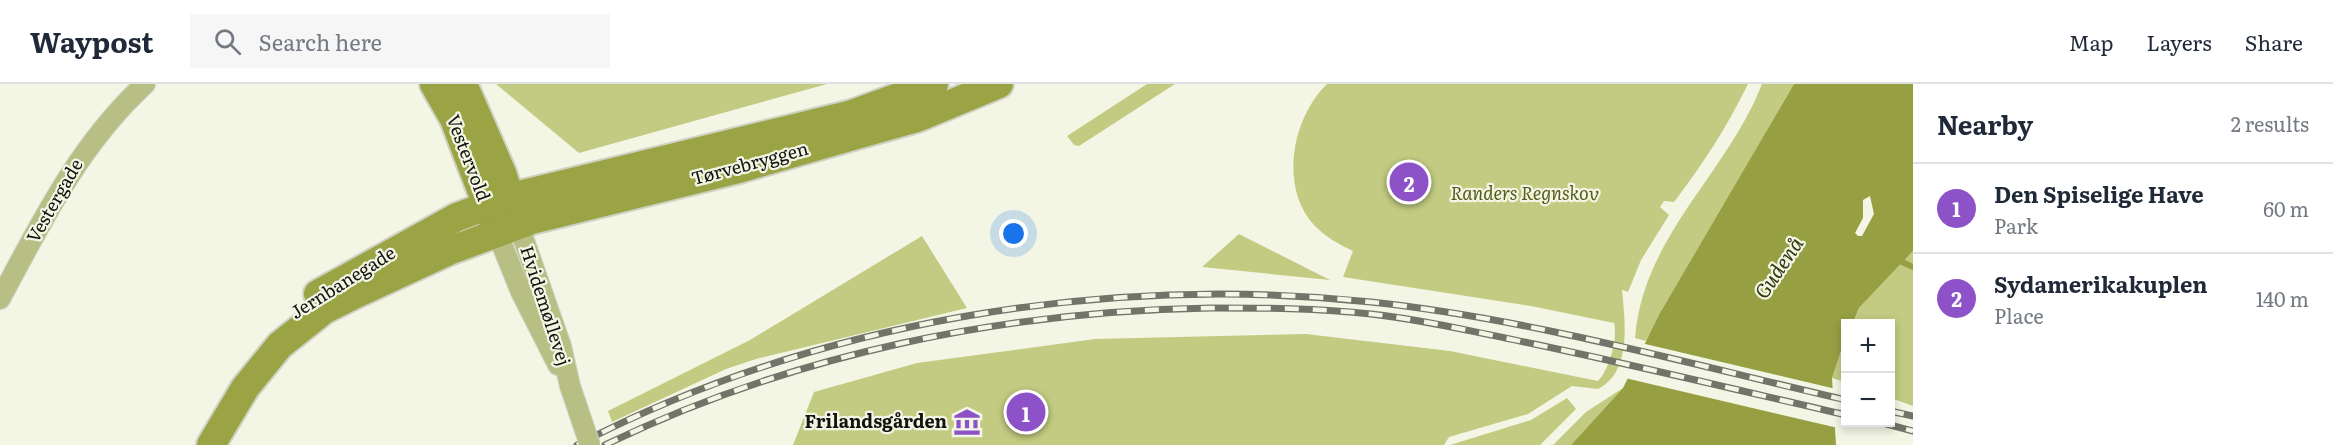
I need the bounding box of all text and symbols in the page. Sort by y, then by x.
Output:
search box [190,14,610,68]
text: Waypost [30,20,154,62]
icon: search [211,25,244,58]
text: Search here [259,25,382,58]
text: Map [2069,26,2114,57]
text: Layers [2147,26,2212,57]
text: Share [2245,26,2303,57]
text: Nearby [1937,104,2033,143]
text: 2 results [2231,108,2309,138]
street label: Vestervold [441,110,498,205]
street label: Tørvebryggen [688,134,811,191]
street label: Vestergade [19,153,89,247]
pin: 2 [1390,160,1428,204]
text: Den Spiselige Have [1994,177,2204,210]
park label: Randers Regnskov [1451,179,1599,206]
text: 1 [1952,193,1961,223]
text: 60 m [2263,193,2309,223]
text: Park [1994,210,2038,240]
your location [999,219,1028,248]
water label: Gudenå [1746,229,1809,304]
street label: Jernbanegade [284,239,400,325]
street label: Hvidemøllevej [514,242,579,369]
text: Sydamerikakuplen [1994,267,2208,300]
text: 2 [1951,283,1962,313]
text: 140 m [2256,283,2309,313]
text: Place [1994,300,2044,330]
map controls [1841,319,1895,427]
button: + [1841,319,1895,373]
button: − [1841,373,1895,427]
pin: 1 [1006,390,1046,434]
place label: Frilandsgården [805,407,947,434]
museum icon: Frilandsgården [952,407,982,437]

